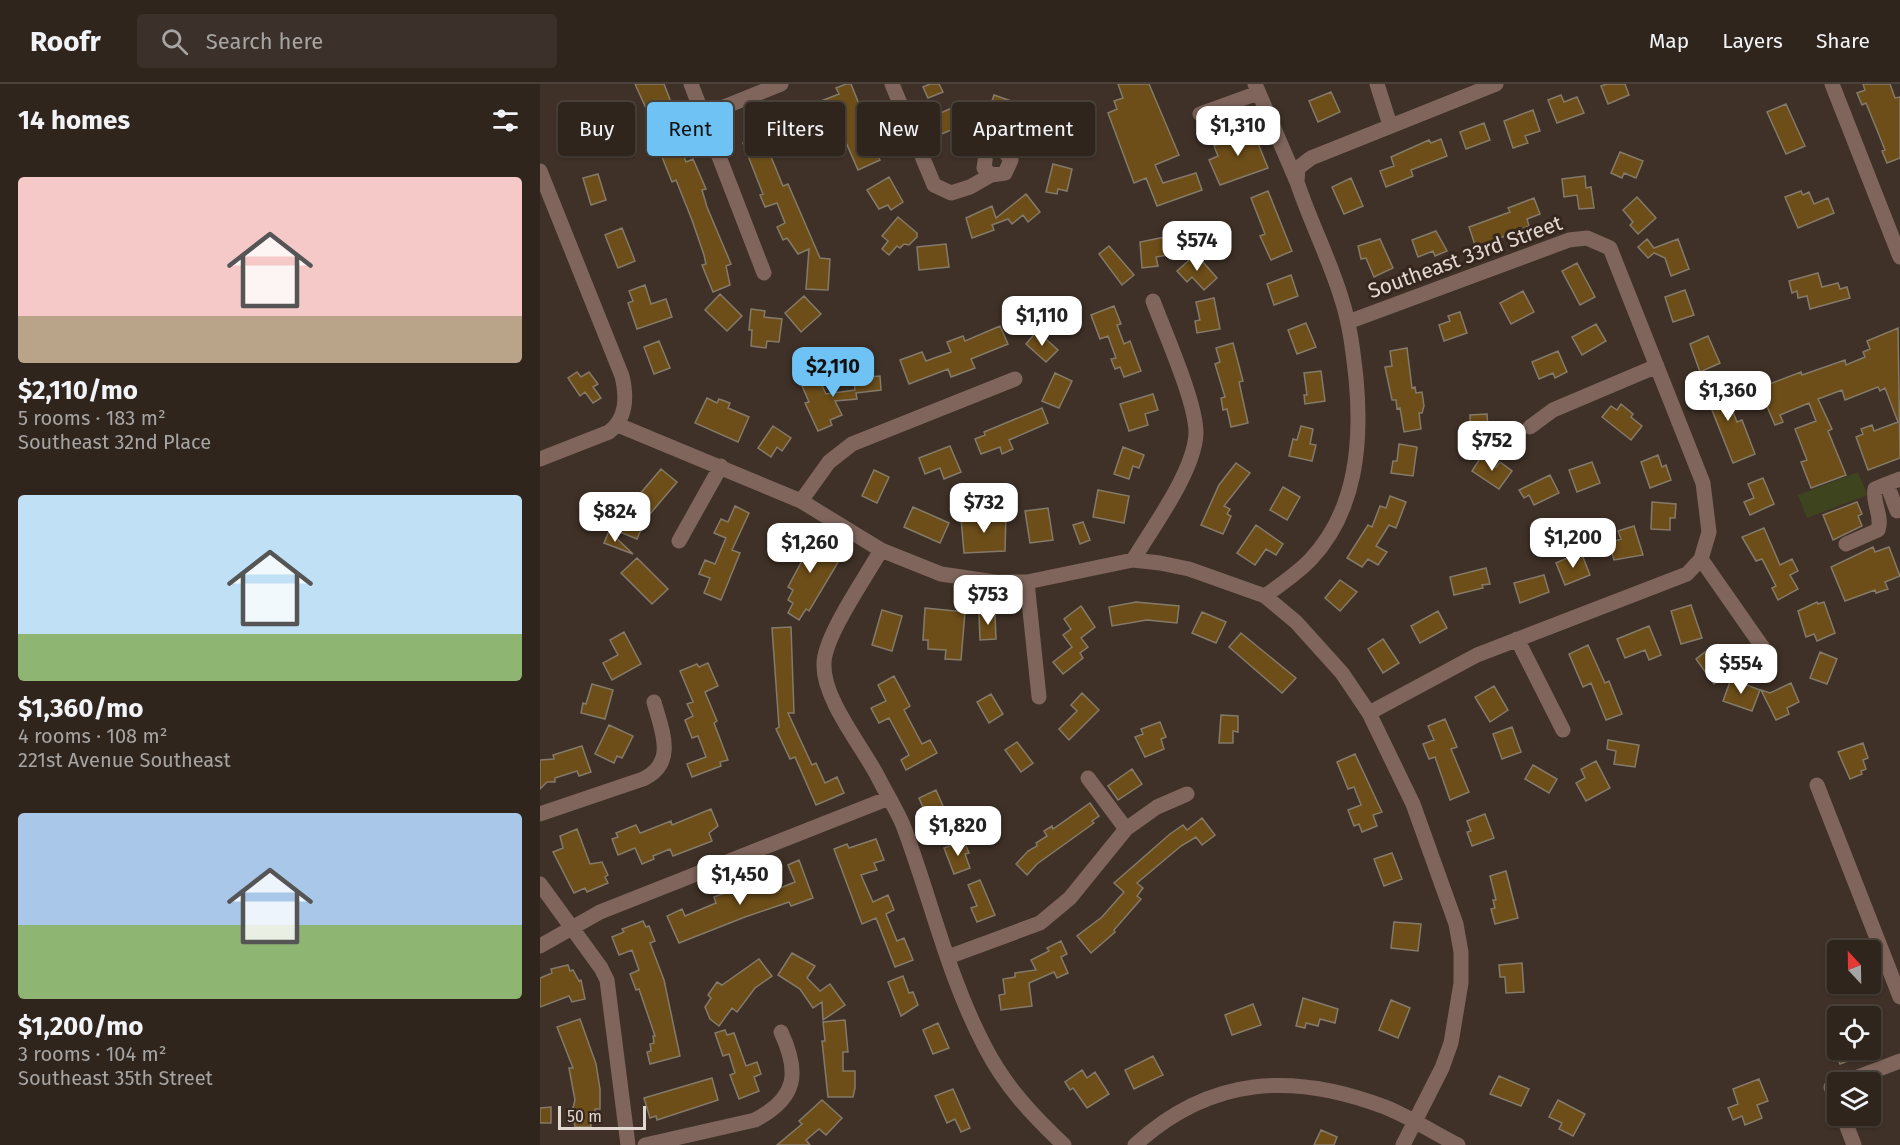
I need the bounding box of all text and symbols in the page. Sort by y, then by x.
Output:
search box [137,14,557,68]
text: Roofr [30,25,101,58]
icon: search [158,25,191,58]
text: Search here [206,28,323,55]
text: Map [1649,28,1689,54]
text: Layers [1722,28,1783,54]
text: Share [1816,28,1870,54]
chip: Buy [558,102,635,156]
chip: Rent [647,102,733,156]
chip: Filters [745,102,845,156]
chip: New [857,102,940,156]
chip: Apartment [952,102,1095,156]
icon: filters [489,104,522,137]
text: 14 homes [18,105,130,136]
pin: $1,310 [1189,106,1287,157]
text: $1,310 [1210,113,1266,137]
street label: Southeast 33rd Street [1364,210,1566,304]
icon: home [216,216,324,324]
pin: $574 [1161,221,1233,272]
text: $574 [1177,228,1218,252]
pin: $1,110 [993,296,1091,347]
text: $1,110 [1016,303,1068,327]
pin: $2,110 [784,347,882,398]
text: $2,110 [806,354,860,378]
pin: $1,360 [1679,371,1777,422]
text: $2,110/mo [18,375,138,406]
text: $1,360 [1699,378,1757,402]
text: 5 rooms · 183 m² [18,406,166,430]
pin: $752 [1456,421,1528,472]
text: $752 [1472,428,1512,452]
text: Southeast 32nd Place [18,430,211,454]
pin: $732 [948,483,1020,534]
text: $732 [964,490,1004,514]
pin: $824 [579,492,651,543]
text: $824 [593,499,637,523]
pin: $1,200 [1524,518,1622,569]
pin: $1,260 [761,523,859,574]
text: $1,200 [1544,525,1602,549]
text: $1,260 [781,530,839,554]
icon: home [216,534,324,642]
pin: $753 [952,575,1024,626]
text: $753 [968,582,1008,606]
pin: $554 [1705,644,1777,695]
text: $554 [1719,651,1763,675]
text: $1,360/mo [18,693,143,724]
text: 4 rooms · 108 m² [18,724,167,748]
text: 221st Avenue Southeast [18,748,231,772]
pin: $1,820 [909,806,1007,857]
text: $1,820 [929,813,987,837]
icon: home [216,852,324,960]
pin: $1,450 [691,855,789,906]
text: $1,450 [711,862,769,886]
north arrow [1827,940,1881,994]
map controls [1827,940,1881,1126]
button: locate [1827,1006,1881,1060]
text: $1,200/mo [18,1011,143,1042]
text: 3 rooms · 104 m² [18,1042,166,1066]
text: Southeast 35th Street [18,1066,213,1090]
button: layers [1827,1072,1881,1126]
scale bar [558,1103,646,1130]
text: 50 m [567,1107,602,1126]

